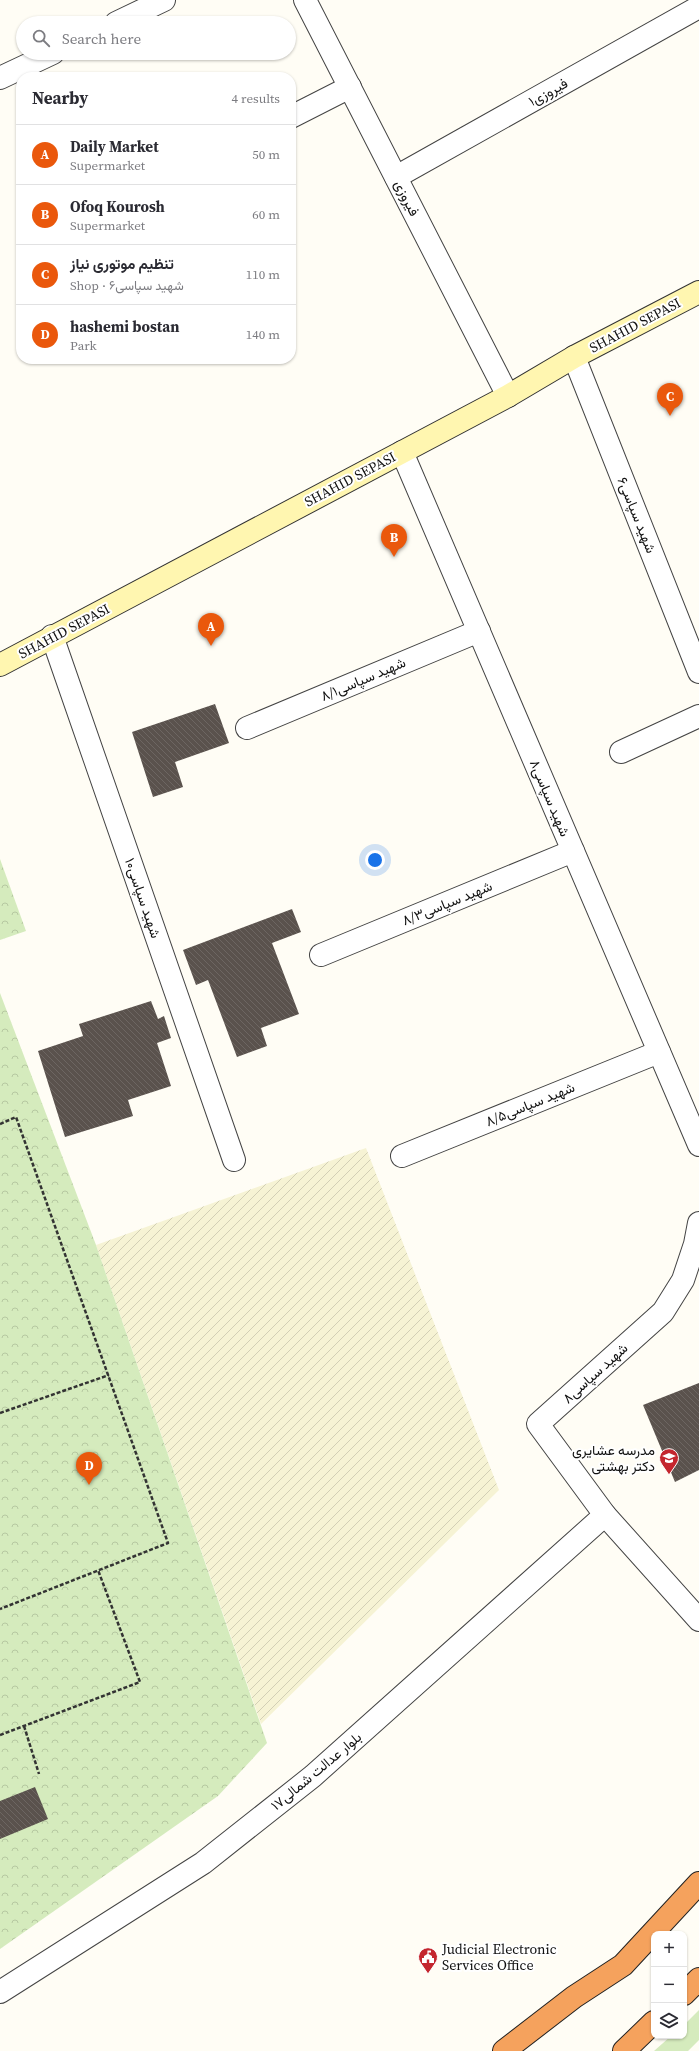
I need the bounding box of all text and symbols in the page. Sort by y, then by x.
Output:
search box [16,16,296,60]
icon: search [30,27,52,49]
text: Search here [62,28,141,49]
street label: فیروزی۱ [525,73,571,111]
text: Nearby [32,86,88,110]
text: 4 results [232,90,280,107]
text: Daily Market [70,136,159,157]
text: A [41,146,49,163]
text: 50 m [252,146,280,163]
text: Supermarket [70,157,145,174]
street label: فیروزی [389,177,425,219]
text: Ofoq Kourosh [70,196,165,217]
text: B [41,206,49,223]
text: 60 m [252,206,280,223]
text: Supermarket [70,217,145,234]
text: تنظیم موتوری نیاز [70,253,174,274]
text: C [41,266,49,283]
text: 110 m [246,266,280,283]
text: Shop · شهید سپاسی۶ [70,277,184,294]
street label: SHAHID SEPASI [586,292,684,358]
text: hashemi bostan [70,316,179,337]
text: D [40,326,50,343]
text: 140 m [246,326,280,343]
text: Park [70,337,97,354]
pin: C [657,383,683,416]
street label: SHAHID SEPASI [301,446,399,512]
street label: شهید سپاسی۶ [613,474,661,556]
pin: B [381,524,407,557]
street label: SHAHID SEPASI [15,598,113,664]
pin: A [198,613,224,646]
street label: شهید سپاسی۸/۱ [317,652,409,706]
street label: شهید سپاسی۸ [525,756,575,840]
your location [365,850,385,870]
street label: شهید سپاسی۱۰ [120,855,166,941]
street label: شهید سپاسی۸/۳ [399,876,495,930]
street label: شهید سپاسی۸/۵ [482,1077,578,1131]
street label: شهید سپاسی۸ [558,1338,632,1408]
place label: مدرسه عشایری دکتر بهشتی [572,1440,655,1476]
school or university icon: مدرسه عشایری دکتر بهشتی [658,1447,680,1475]
pin: D [76,1452,102,1485]
street label: بلوار عدالت شمالی۱۷ [266,1727,366,1815]
map controls [651,1931,687,2039]
button: + [651,1931,687,1967]
place label: Judicial Electronic Services Office [441,1939,557,1975]
public building icon: Judicial Electronic Services Office [417,1946,439,1974]
button: − [651,1967,687,2003]
button: layers [651,2003,687,2039]

